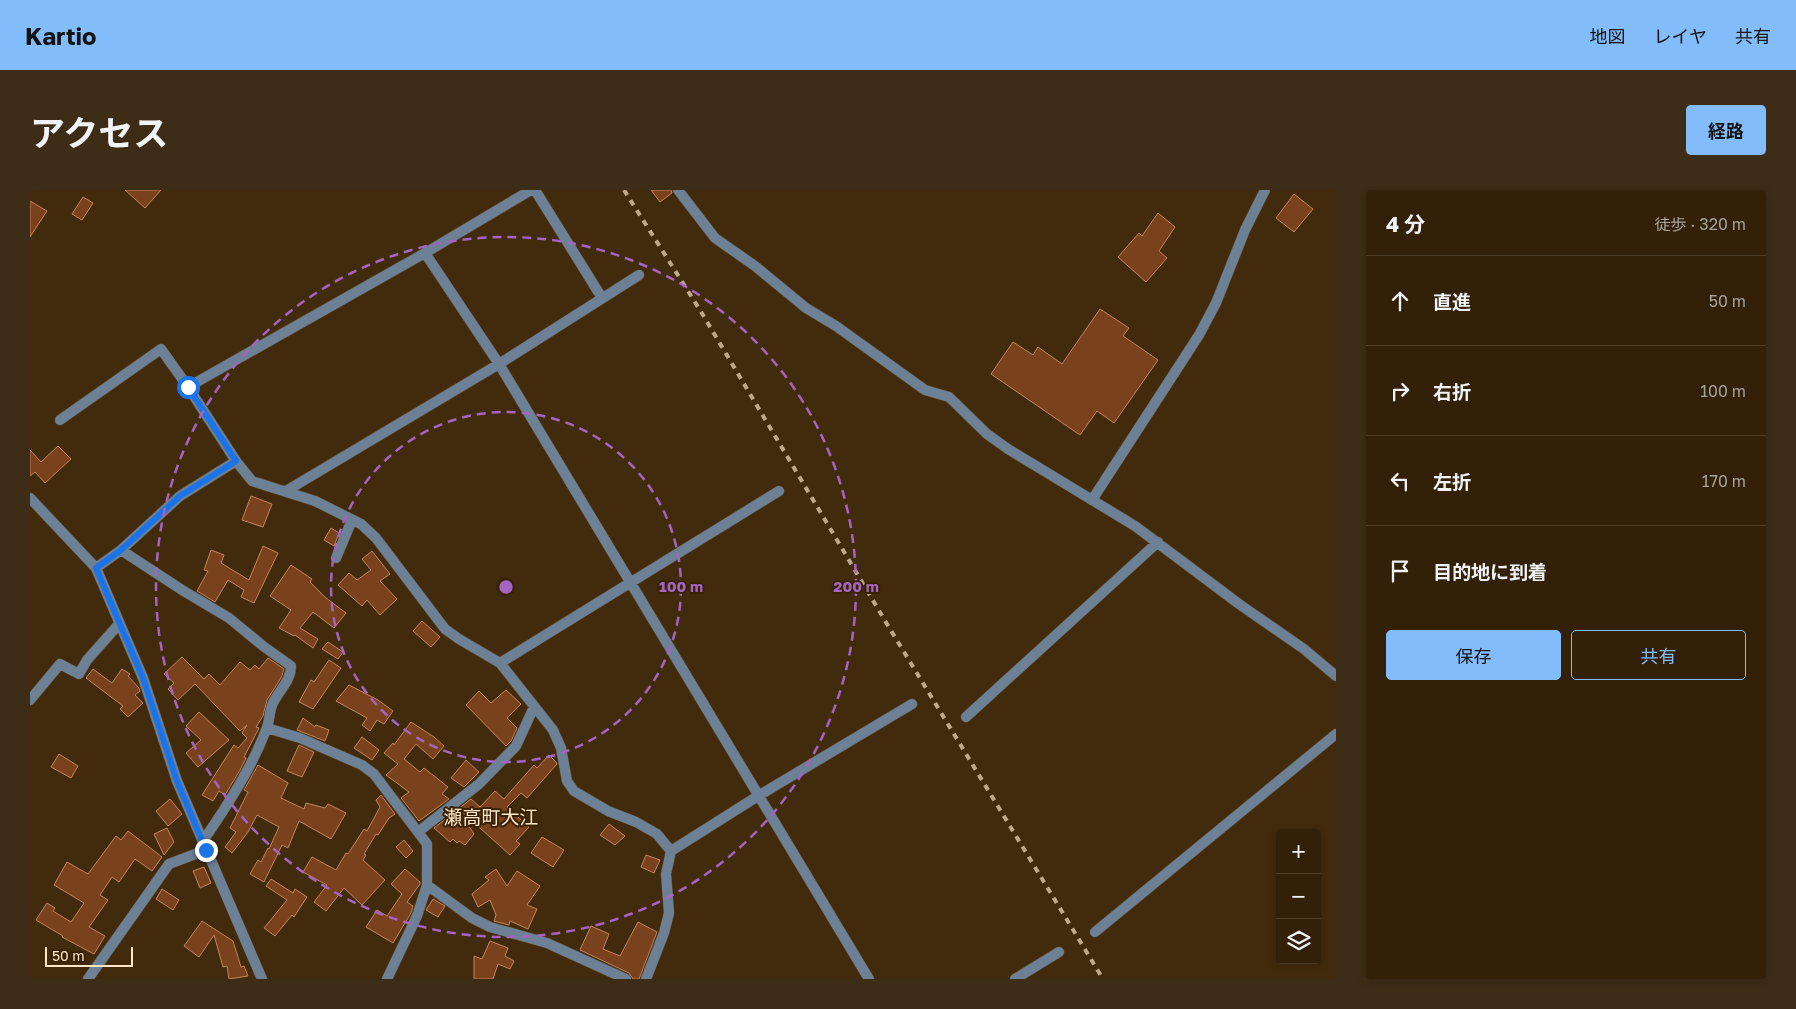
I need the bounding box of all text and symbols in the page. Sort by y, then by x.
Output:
text: Kartio [25,21,97,50]
text: 地図 [1590,25,1626,47]
text: レイヤ [1654,25,1707,47]
text: 共有 [1735,25,1771,47]
button: 経路 [1686,105,1766,155]
text: アクセス [30,112,168,154]
text: 4 分 [1386,211,1425,237]
text: 徒歩 · 320 m [1654,214,1746,234]
icon: ahead [1386,287,1414,315]
text: 直進 [1433,290,1471,313]
text: 50 m [1709,291,1746,311]
route start [177,376,200,399]
icon: right [1386,377,1414,405]
text: 右折 [1433,380,1471,403]
text: 100 m [1700,381,1746,401]
icon: left [1386,467,1414,495]
text: 左折 [1433,470,1471,493]
text: 170 m [1702,471,1746,491]
icon: arrive [1386,557,1414,585]
text: 目的地に到着 [1433,560,1547,583]
text: 100 m [659,577,703,595]
text: 200 m [833,577,879,595]
centre of rings [497,578,515,596]
button: 保存 [1386,630,1561,680]
button: 共有 [1571,630,1746,680]
district label: 瀬高町大江 [443,805,539,828]
map controls [1276,829,1321,964]
button: + [1276,829,1321,874]
route end [195,839,218,862]
button: − [1276,874,1321,919]
button: layers [1276,919,1321,964]
scale bar [45,944,132,967]
text: 50 m [52,947,85,964]

